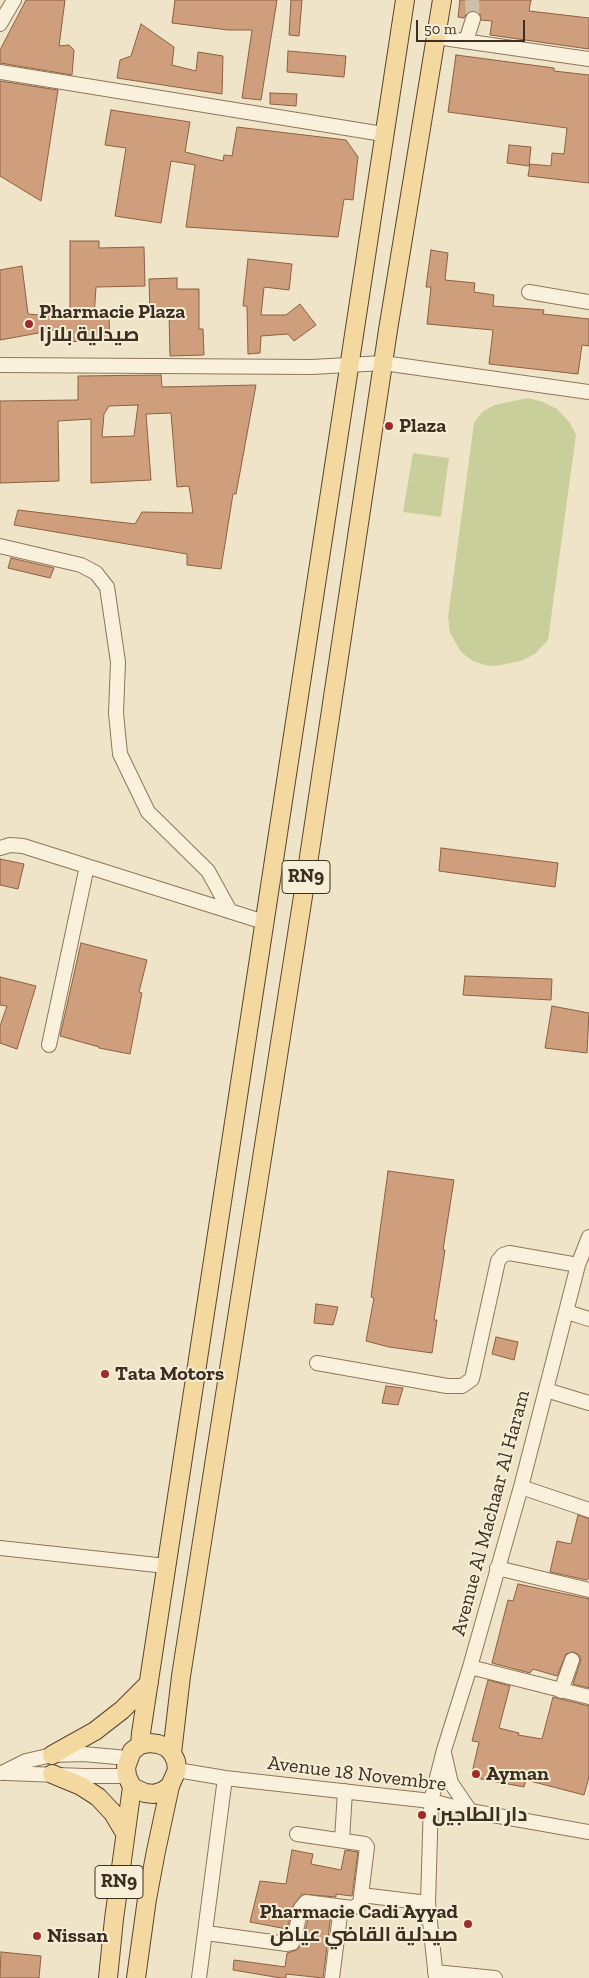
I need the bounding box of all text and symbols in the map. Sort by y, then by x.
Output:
scale bar [419,10,528,42]
text: 50 m [424,20,457,38]
place label: Pharmacie Plaza صيدلية بلازا [39,300,185,347]
marker: Pharmacie Plaza صيدلية بلازا [23,318,35,330]
place label: Plaza [399,414,446,438]
marker: Plaza [383,420,395,432]
road number: RN9 [282,860,330,894]
place label: Tata Motors [115,1362,224,1386]
marker: Tata Motors [99,1368,111,1380]
street label: Avenue Al Machaar Al Haram [447,1388,535,1638]
street label: Avenue 18 Novembre [266,1751,448,1797]
place label: Ayman [486,1762,549,1786]
marker: Ayman [470,1768,482,1780]
place label: دار الطاجين [432,1803,527,1827]
marker: دار الطاجين [416,1809,428,1821]
road number: RN9 [95,1865,143,1898]
place label: Pharmacie Cadi Ayyad صيدلية القاضي عياض [259,1900,458,1947]
marker: Pharmacie Cadi Ayyad صيدلية القاضي عياض [462,1918,474,1930]
place label: Nissan [47,1924,108,1948]
marker: Nissan [31,1930,43,1942]

